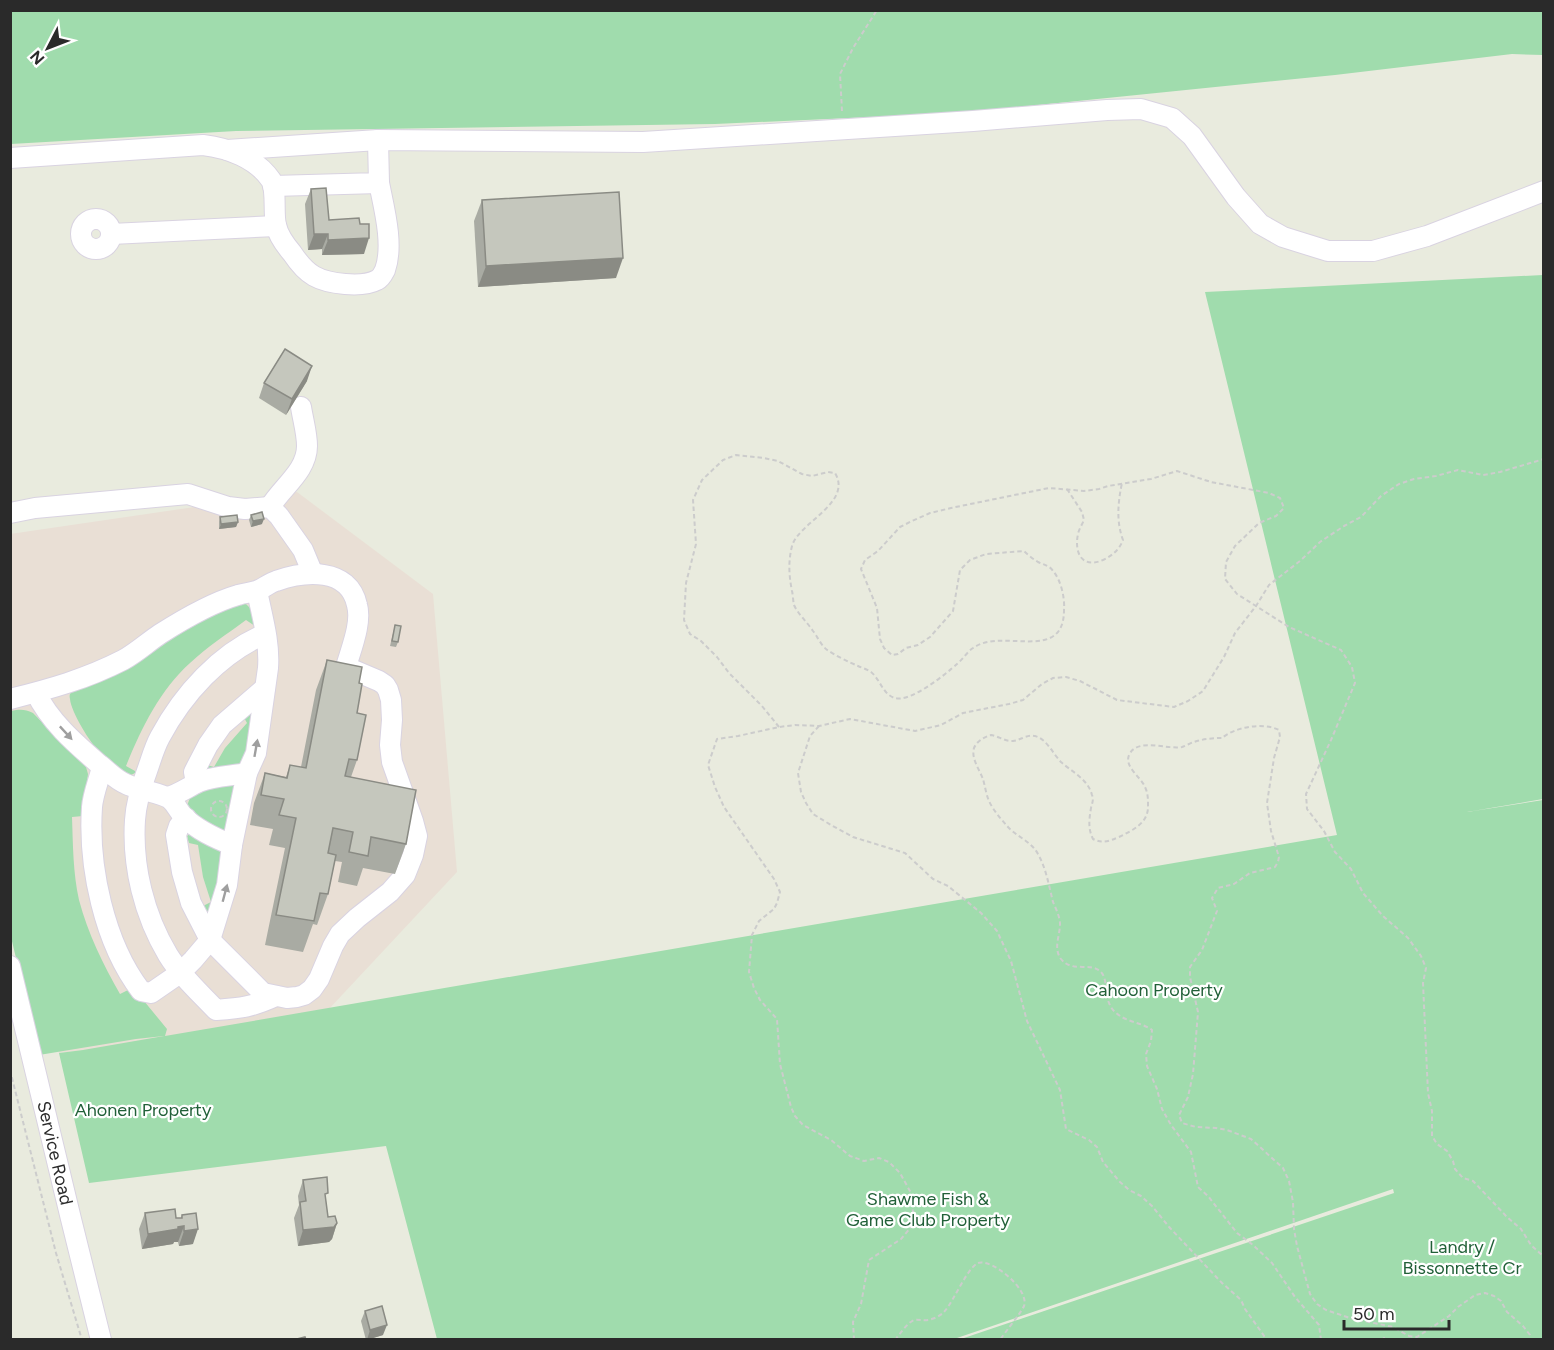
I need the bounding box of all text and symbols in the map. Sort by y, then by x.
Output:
north arrow [18,18,78,78]
text: N [26,47,48,69]
one-way arrow [59,725,73,740]
one-way arrow [252,738,261,757]
one-way arrow [220,884,230,902]
park label: Cahoon Property [1085,979,1223,1001]
street label: Service Road [32,1099,78,1207]
park label: Ahonen Property [75,1099,212,1121]
park label: Shawme Fish & Game Club Property [846,1188,1011,1231]
park label: Landry / Bissonnette Cr [1402,1236,1522,1279]
scale bar [1344,1293,1449,1331]
text: 50 m [1353,1303,1395,1325]

